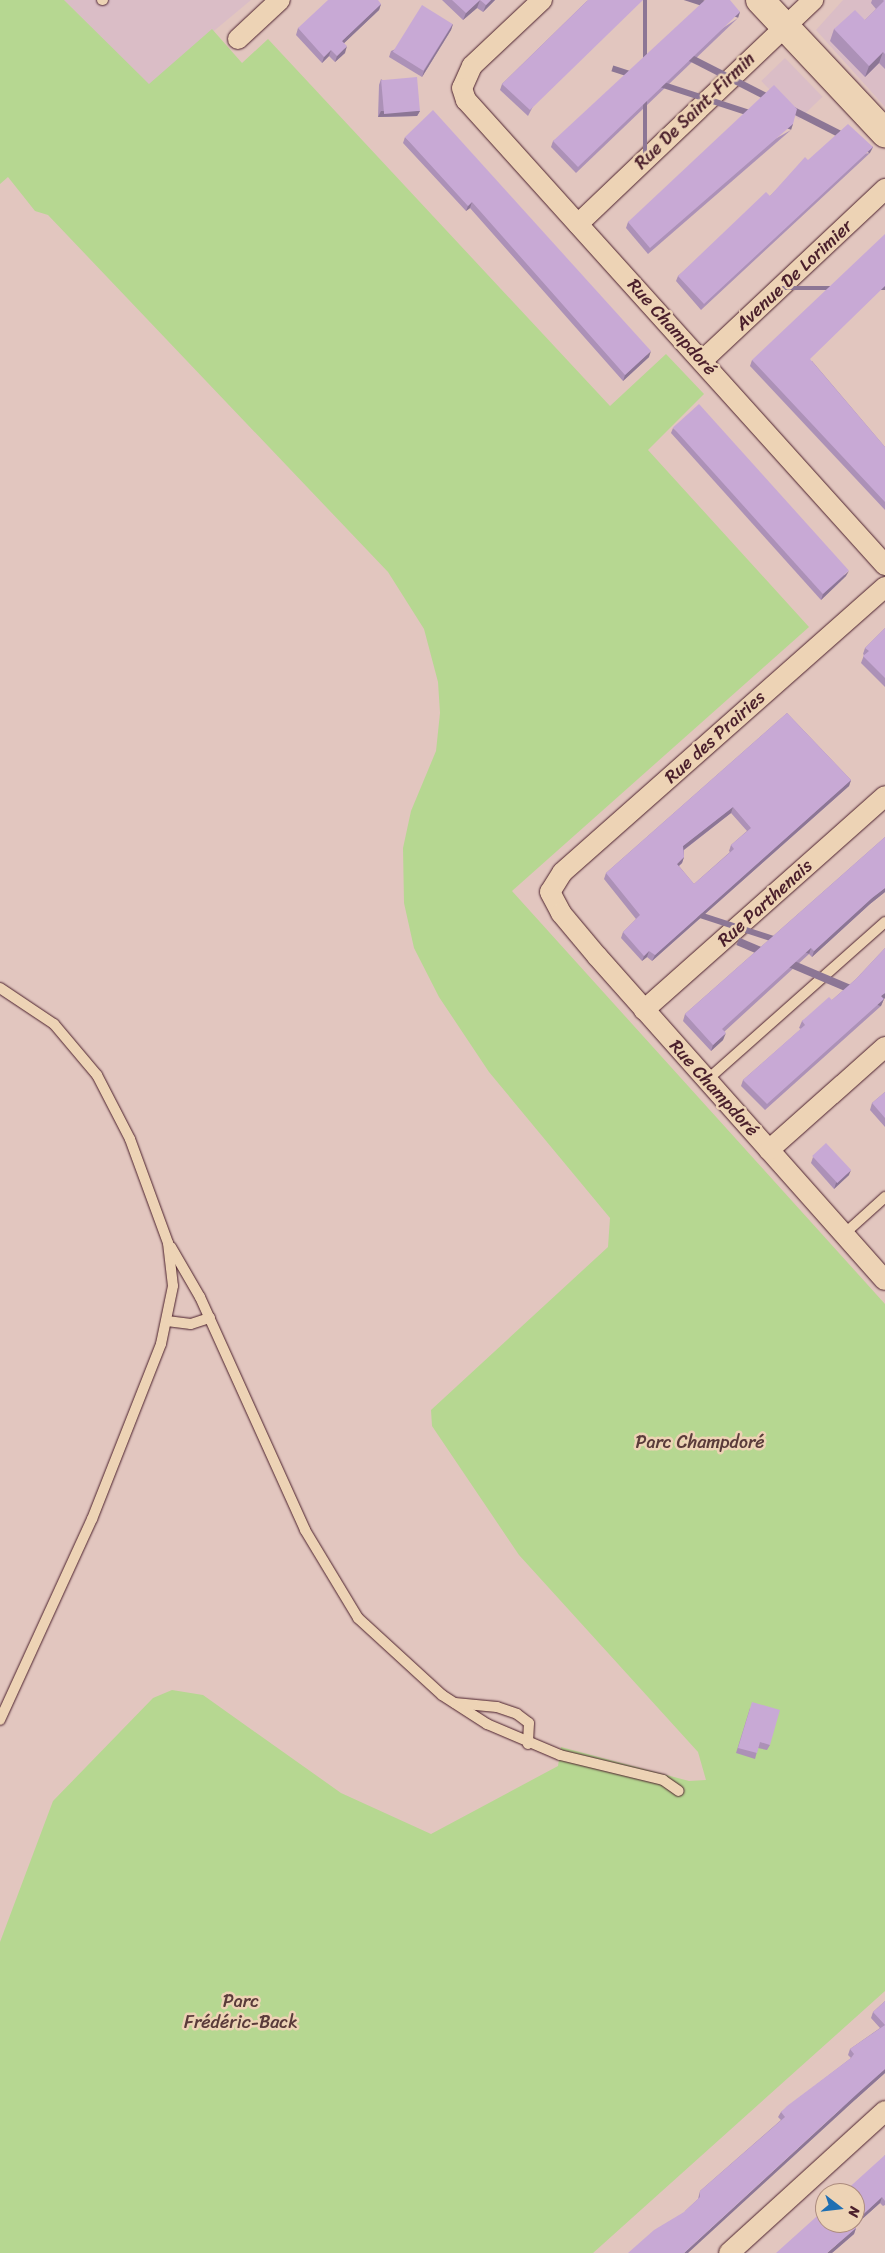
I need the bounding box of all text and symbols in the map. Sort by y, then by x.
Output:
street label: Rue De Saint-Firmin [630,47,760,175]
street label: Avenue De Lorimier [731,215,857,335]
street label: Rue Champdoré [623,274,721,380]
street label: Rue des Prairies [660,686,770,788]
street label: Rue Parthenais [713,855,817,951]
street label: Rue Champdoré [665,1035,763,1141]
park label: Parc Champdoré [635,1431,765,1453]
park label: Parc Frédéric-Back [184,1991,298,2034]
north arrow [815,2183,865,2233]
text: N [841,2204,867,2220]

